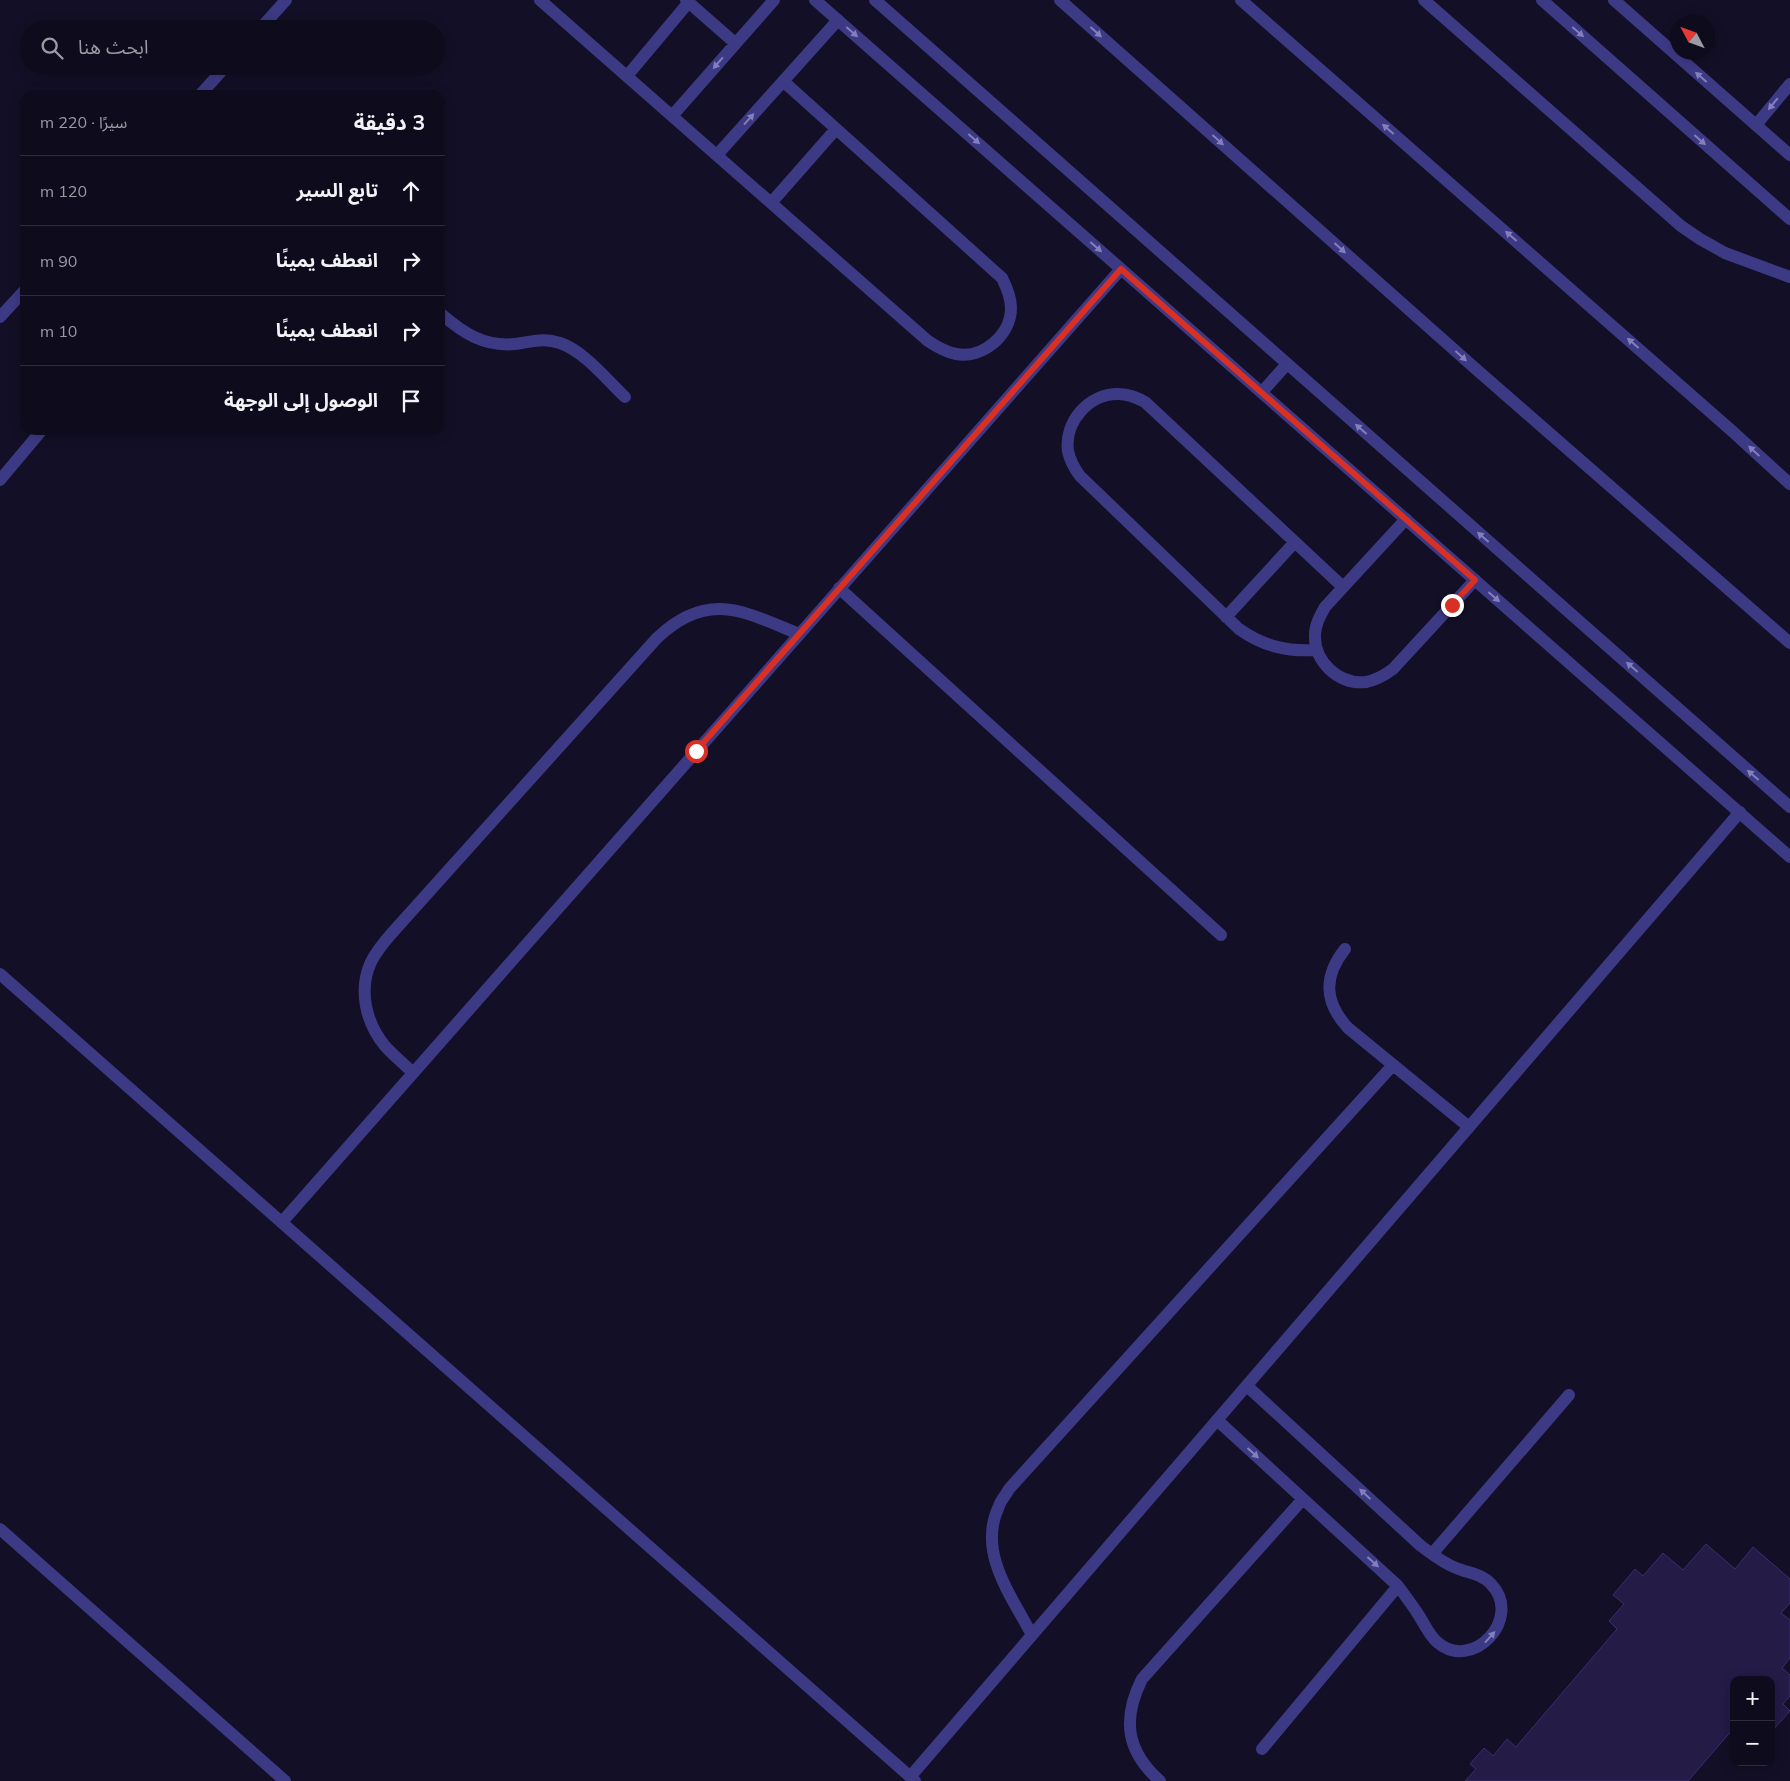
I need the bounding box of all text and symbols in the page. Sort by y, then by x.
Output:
north arrow [1670,15,1715,60]
search box [20,20,445,75]
one-way arrow [845,26,857,38]
one-way arrow [1572,26,1584,38]
one-way arrow [1090,27,1103,38]
icon: search [38,34,66,62]
text: ابحث هنا [78,35,148,59]
one-way arrow [713,56,724,69]
one-way arrow [1695,71,1708,82]
one-way arrow [1767,98,1778,111]
text: 3 دقيقة [354,109,425,135]
text: سيرًا · 220 m [40,112,127,132]
one-way arrow [744,112,755,125]
one-way arrow [1383,123,1395,135]
one-way arrow [967,134,980,145]
one-way arrow [1212,134,1224,145]
one-way arrow [1694,134,1706,146]
icon: ahead [397,177,425,205]
text: تابع السير [297,178,378,202]
text: 120 m [40,181,87,201]
one-way arrow [1505,230,1517,242]
one-way arrow [1090,241,1102,252]
one-way arrow [1333,242,1345,254]
icon: right [397,247,425,275]
text: انعطف يمينًا [276,248,378,272]
text: 90 m [40,251,77,271]
icon: right [397,317,425,345]
text: انعطف يمينًا [276,318,378,342]
text: 10 m [40,321,77,341]
one-way arrow [1626,338,1639,349]
one-way arrow [1455,350,1467,362]
icon: arrive [397,387,425,415]
text: الوصول إلى الوجهة [224,388,378,412]
one-way arrow [1356,423,1368,435]
one-way arrow [1749,445,1761,457]
one-way arrow [1478,531,1490,543]
one-way arrow [1488,591,1501,602]
route end [1441,594,1464,617]
one-way arrow [1625,662,1638,673]
route start [685,740,708,763]
one-way arrow [1748,769,1760,781]
one-way arrow [1246,1447,1258,1459]
one-way arrow [1360,1488,1372,1500]
one-way arrow [1366,1557,1379,1568]
one-way arrow [1484,1631,1496,1643]
map controls [1730,1676,1775,1766]
button: + [1730,1676,1775,1721]
button: − [1730,1721,1775,1766]

